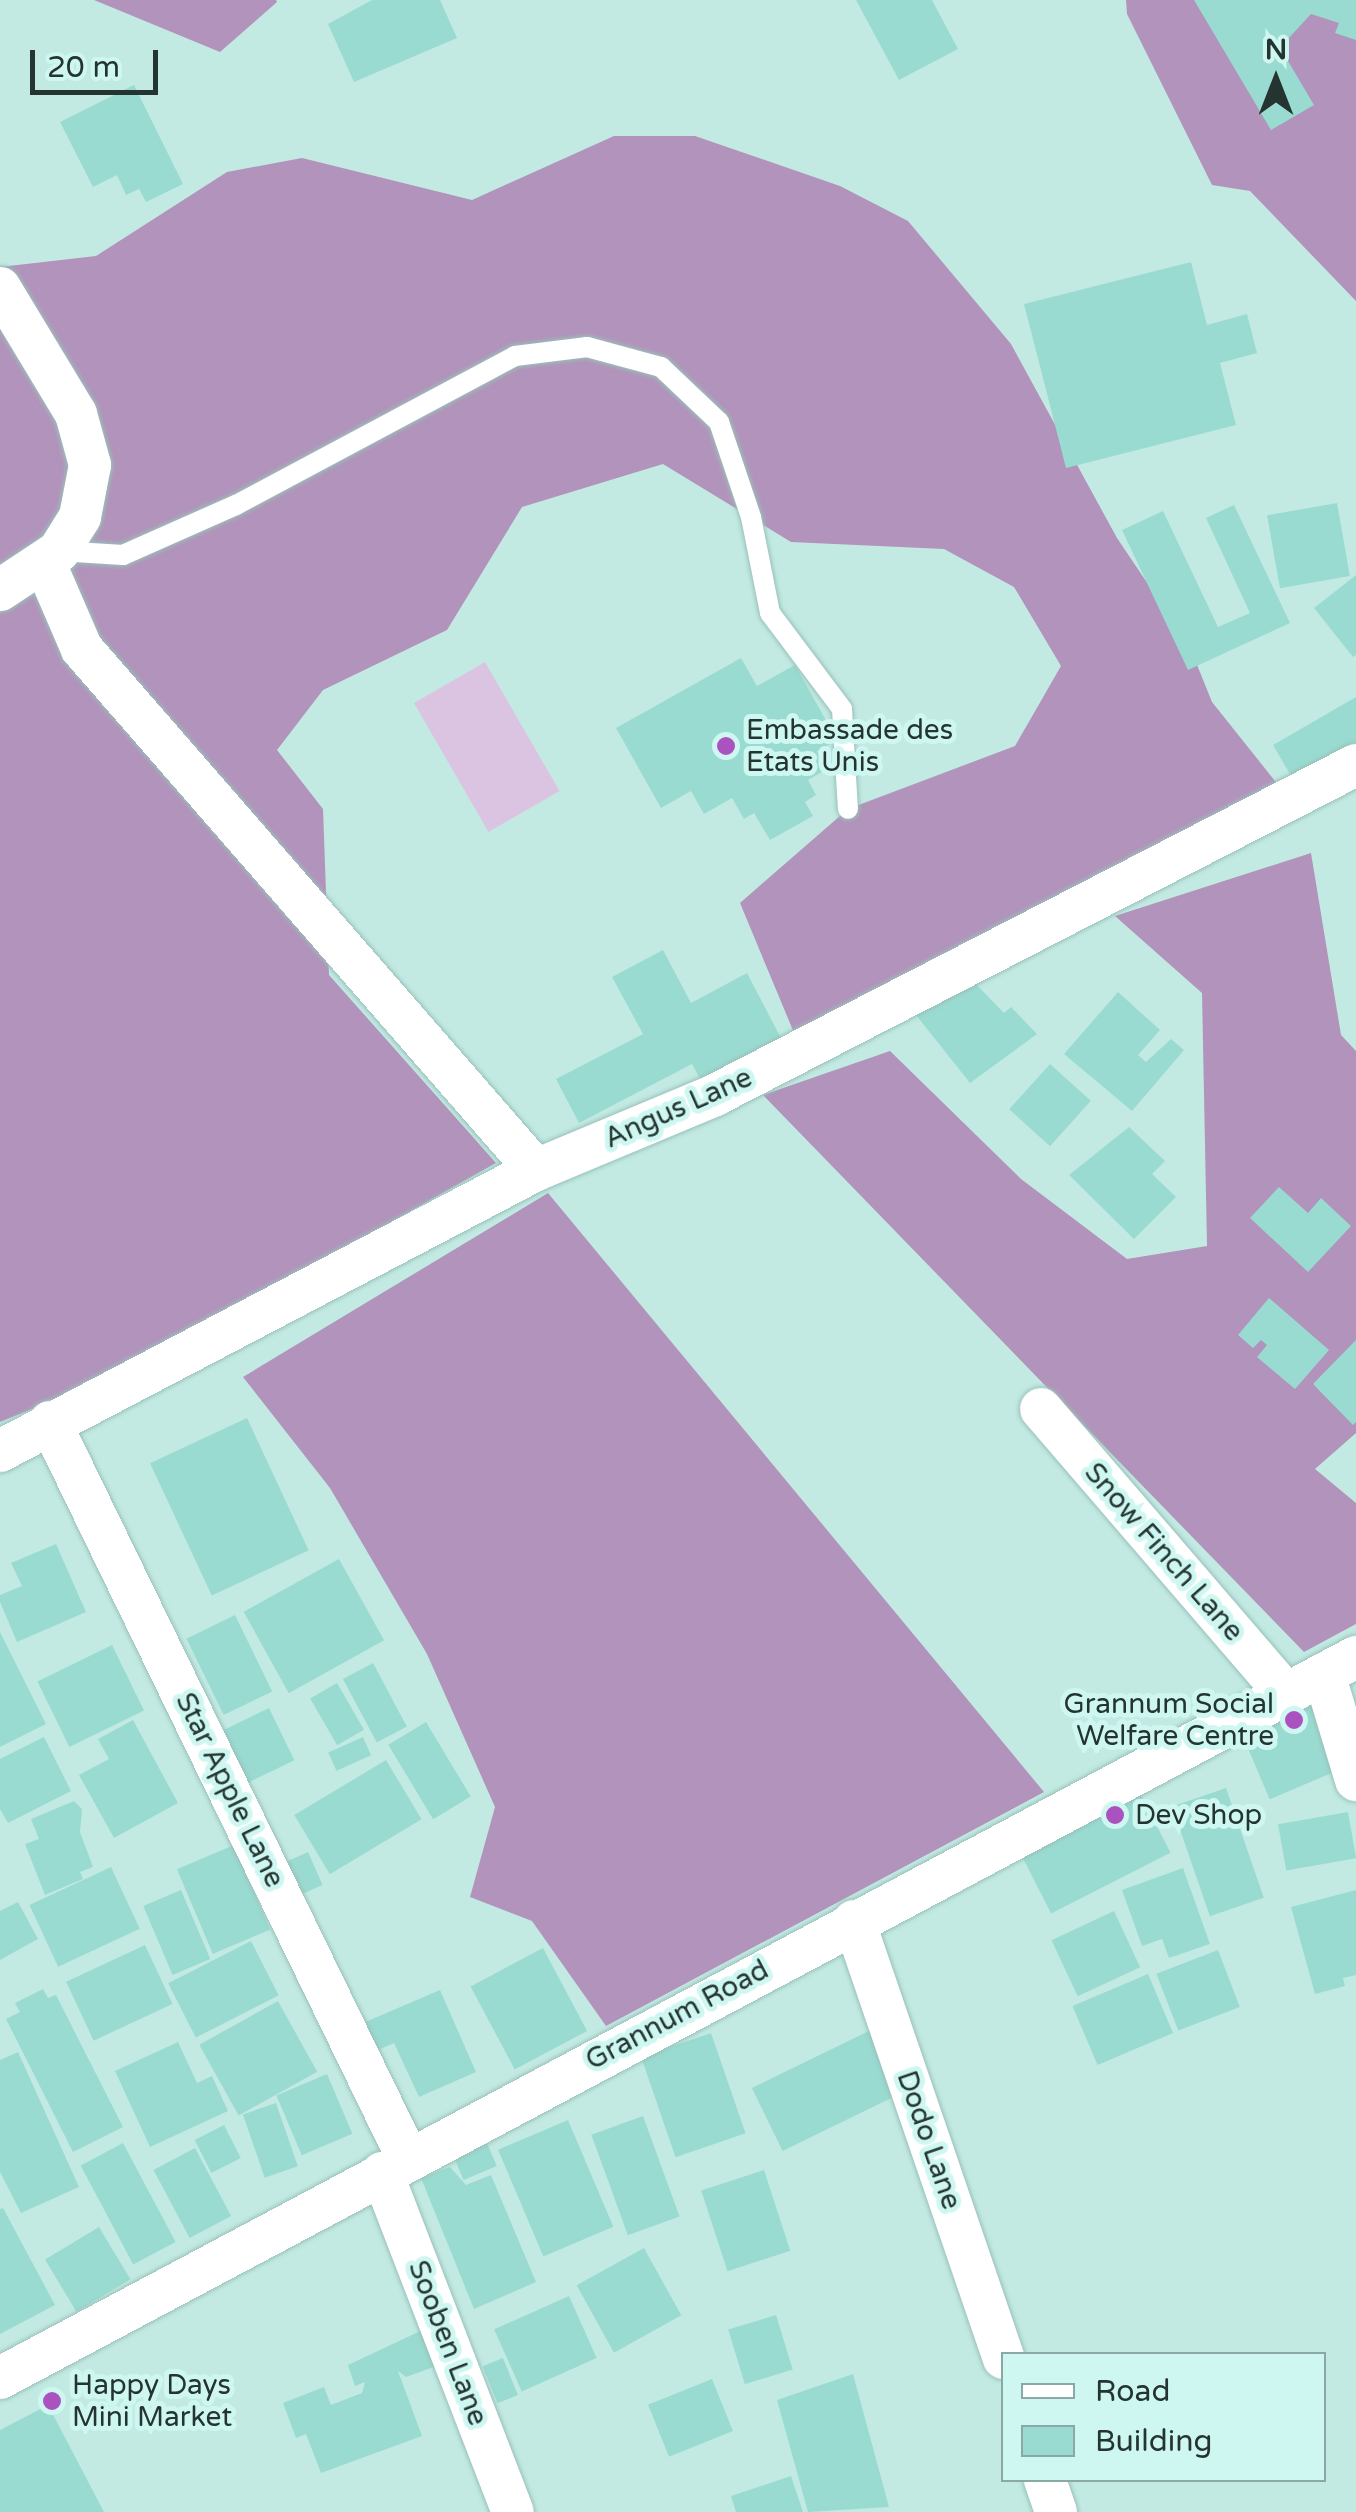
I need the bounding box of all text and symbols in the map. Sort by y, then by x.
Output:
scale bar [35,30,162,92]
north arrow [1226,30,1326,130]
text: N [1265,33,1287,67]
text: 20 m [47,49,120,86]
place label: Embassade des Etats Unis [746,713,953,779]
marker: Embassade des Etats Unis [715,735,737,757]
street label: Angus Lane [599,1061,757,1155]
street label: Snow Finch Lane [1077,1456,1251,1648]
street label: Star Apple Lane [168,1687,292,1893]
place label: Grannum Social Welfare Centre [1063,1687,1274,1753]
marker: Grannum Social Welfare Centre [1283,1709,1305,1731]
place label: Dev Shop [1135,1798,1262,1832]
marker: Dev Shop [1104,1804,1126,1826]
street label: Grannum Road [580,1953,774,2077]
street label: Dodo Lane [890,2066,968,2214]
street label: Sooben Lane [401,2256,495,2430]
legend [1001,2352,1326,2482]
place label: Happy Days Mini Market [72,2368,232,2434]
text: Road [1095,2373,1170,2410]
marker: Happy Days Mini Market [41,2390,63,2412]
text: Building [1095,2423,1212,2460]

